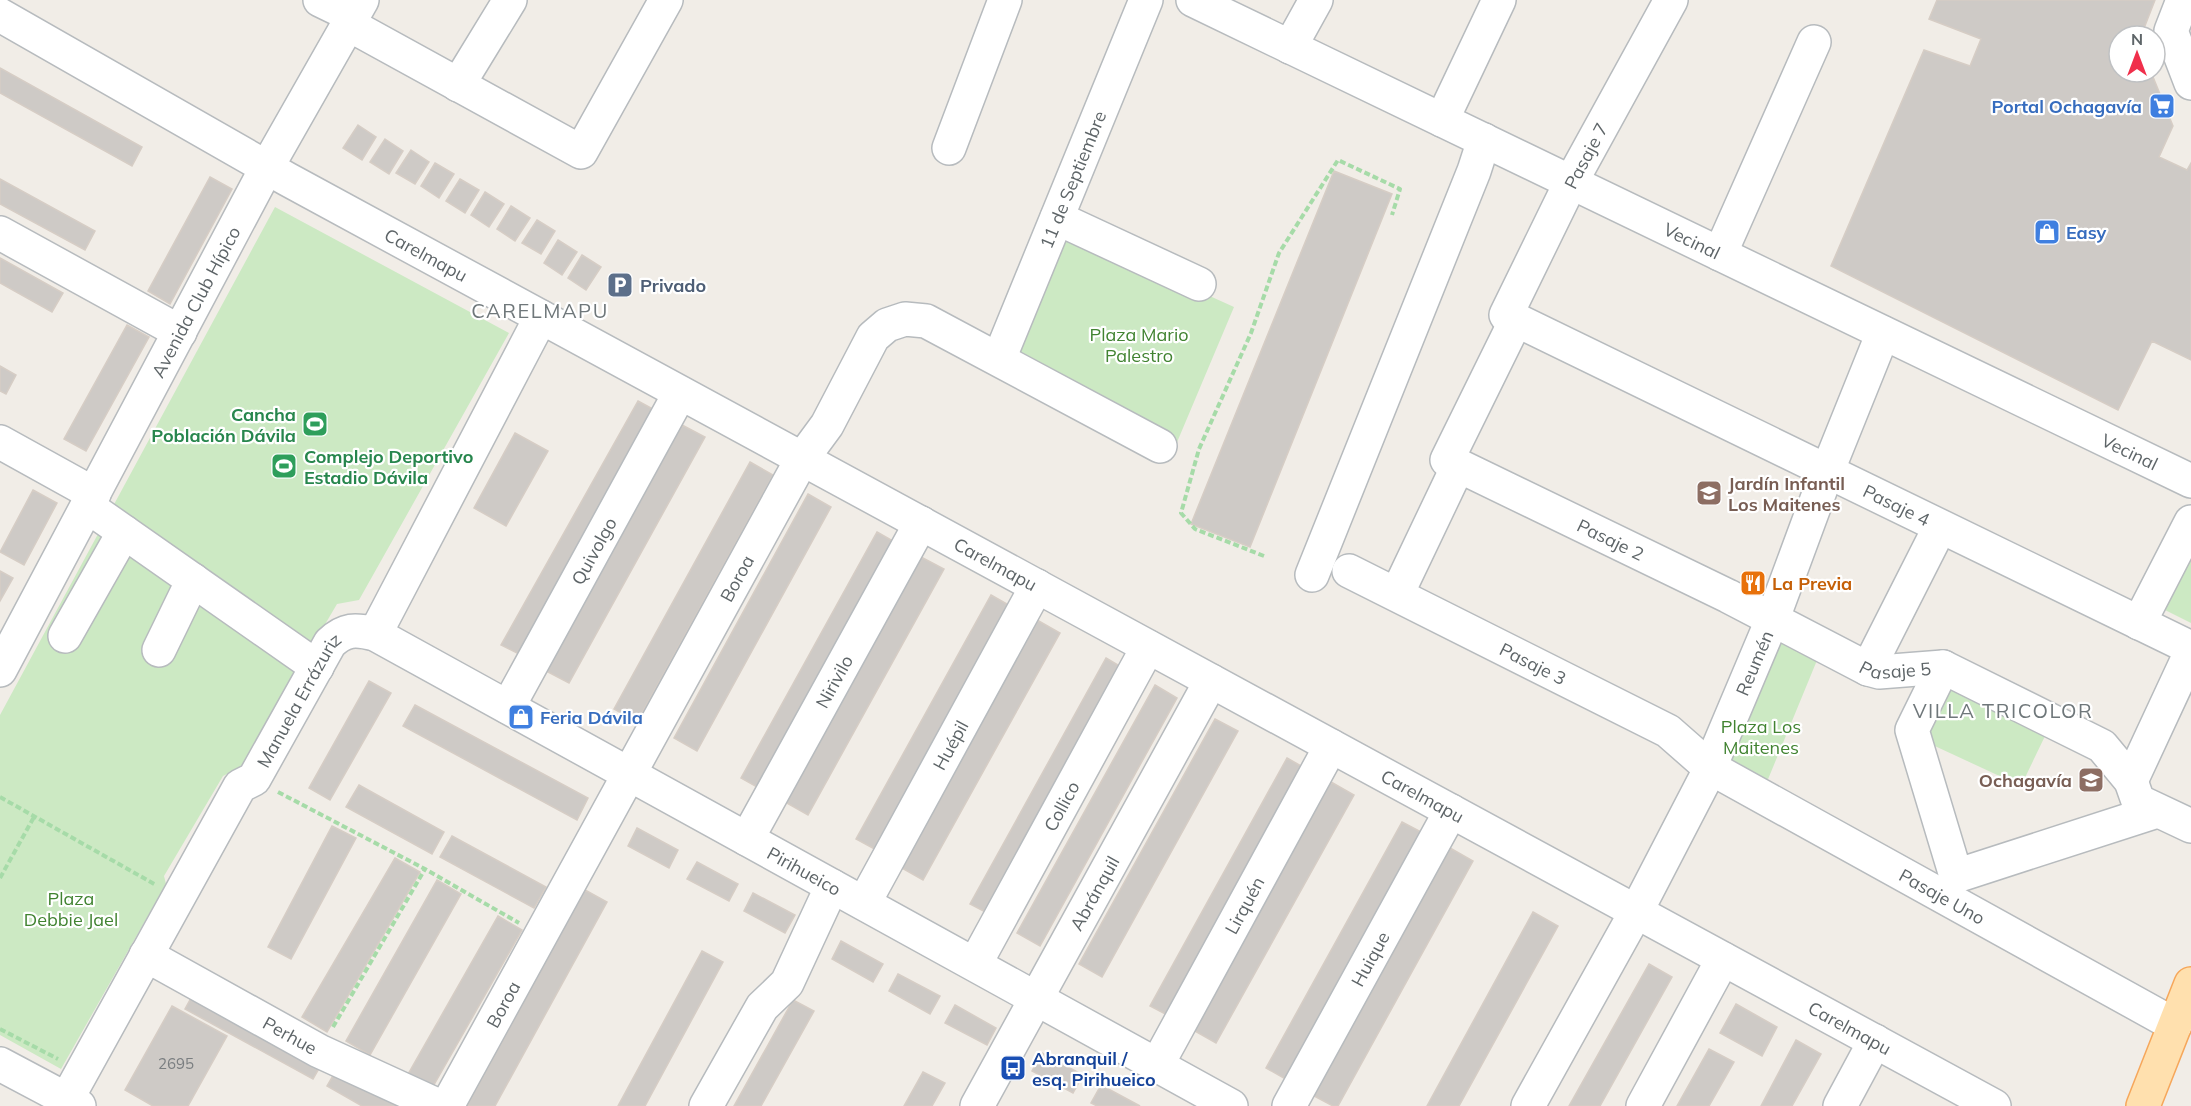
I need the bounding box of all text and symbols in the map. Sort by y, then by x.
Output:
north arrow [2107,24,2167,84]
text: N [2131,29,2143,49]
supermarket icon: Portal Ochagavía [2147,91,2177,121]
place label: Portal Ochagavía [1991,95,2142,118]
street label: 11 de Septiembre [1034,107,1111,252]
street label: Pasaje 7 [1559,119,1613,193]
street label: Vecinal [1660,217,1724,264]
shop icon: Easy [2032,217,2062,247]
place label: Easy [2066,221,2107,244]
street label: Avenida Club Hípico [146,222,245,381]
street label: Carelmapu [381,223,472,286]
parking icon: Privado [605,270,635,300]
place label: Privado [640,274,706,297]
district label: CARELMAPU [471,298,609,323]
park label: Plaza Mario Palestro [1090,323,1188,367]
place label: Cancha Población Dávila [151,403,296,447]
sports icon: Cancha Población Dávila [300,409,330,439]
street label: Vecinal [2098,428,2162,475]
place label: Complejo Deportivo Estadio Dávila [304,445,473,489]
sports icon: Complejo Deportivo Estadio Dávila [269,451,299,481]
place label: Jardín Infantil Los Maitenes [1728,472,1845,516]
school or university icon: Jardín Infantil Los Maitenes [1694,478,1724,508]
street label: Pasaje 4 [1859,479,1934,531]
street label: Quivolgo [566,513,621,589]
street label: Pasaje 2 [1574,513,1648,565]
street label: Carelmapu [950,532,1041,596]
street label: Boroa [714,551,759,606]
restaurant icon: La Previa [1738,568,1768,598]
place label: La Previa [1772,572,1852,595]
street label: Manuela Errázuriz [251,627,345,771]
street label: Reumén [1730,627,1778,699]
street label: Pasaje 3 [1496,637,1570,690]
street label: Nirivilo [810,651,858,712]
street label: Pasaje 5 [1856,655,1932,684]
district label: VILLA TRICOLOR [1913,698,2093,723]
shop icon: Feria Dávila [506,702,536,732]
place label: Feria Dávila [540,706,643,729]
park label: Plaza Los Maitenes [1721,715,1801,759]
street label: Huépil [927,716,973,774]
street label: Carelmapu [1377,764,1468,828]
school or university icon: Ochagavía [2076,765,2106,795]
place label: Ochagavía [1979,769,2072,792]
street label: Collico [1038,777,1084,835]
street label: Pirihueico [763,841,845,900]
street label: Abránquil [1064,852,1124,934]
street label: Pasaje Uno [1895,863,1989,929]
street label: Lirquén [1219,872,1269,938]
park label: Plaza Debbie Jael [24,887,118,931]
street label: Huique [1345,927,1394,990]
street label: Boroa [481,977,525,1032]
street label: Carelmapu [1804,996,1895,1060]
street label: Perhue [259,1011,321,1059]
place label: Abranquil / esq. Pirihueico [1032,1047,1156,1091]
bus stop icon: Abranquil / esq. Pirihueico [998,1053,1028,1083]
house number: 2695 [158,1054,194,1073]

